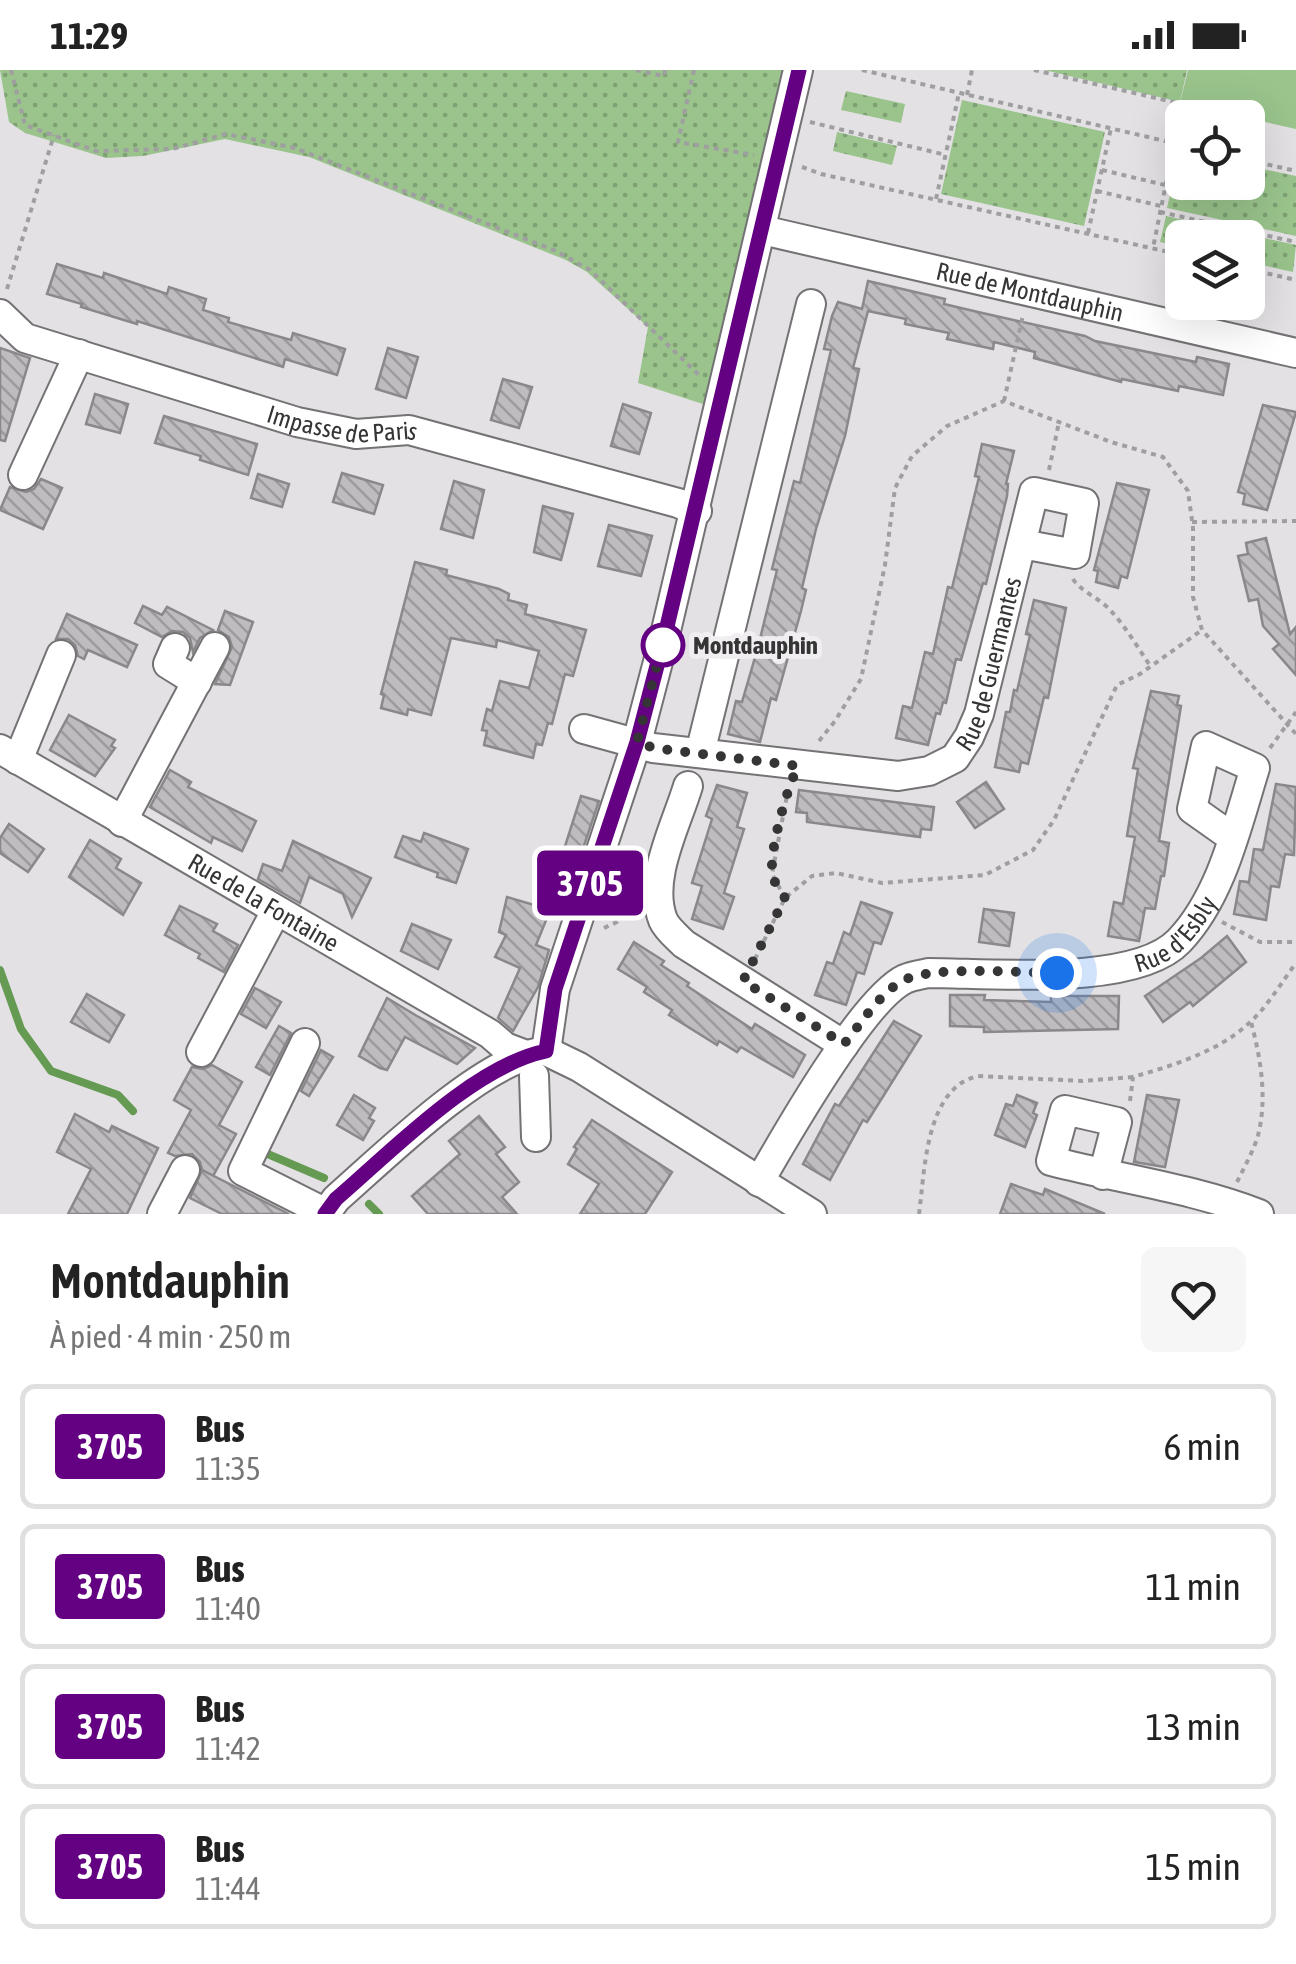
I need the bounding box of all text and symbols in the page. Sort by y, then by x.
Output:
text: 11:29 [50,14,128,57]
map controls [1165,100,1265,320]
button: locate [1165,100,1265,200]
button: layers [1165,220,1265,320]
street label: Rue de Montdauphin [934,257,1126,327]
street label: Impasse de Paris [264,400,421,448]
street label: Rue de Guermantes [950,574,1026,756]
marker: Montdauphin [642,624,684,666]
place label: Montdauphin [693,631,818,659]
street label: Rue de la Fontaine [183,848,344,957]
line badge: 3705 [520,850,660,916]
text: 3705 [557,863,623,903]
street label: Rue d'Esbly [1131,891,1222,978]
your location [1032,948,1082,998]
button: heart [1141,1247,1246,1352]
text: Montdauphin [50,1253,290,1308]
text: À pied · 4 min · 250 m [50,1318,291,1355]
text: Bus [195,1407,245,1450]
text: 6 min [1163,1425,1241,1468]
text: 3705 [77,1426,143,1466]
text: 11:35 [195,1450,261,1487]
text: Bus [195,1547,245,1590]
text: 11 min [1146,1565,1241,1608]
text: 3705 [77,1566,143,1606]
text: 11:40 [195,1590,261,1627]
text: Bus [195,1687,245,1730]
text: 13 min [1146,1705,1241,1748]
text: 3705 [77,1706,143,1746]
text: 11:42 [195,1730,261,1767]
text: Bus [195,1827,245,1870]
text: 15 min [1146,1845,1241,1888]
text: 3705 [77,1846,143,1886]
text: 11:44 [195,1870,261,1907]

